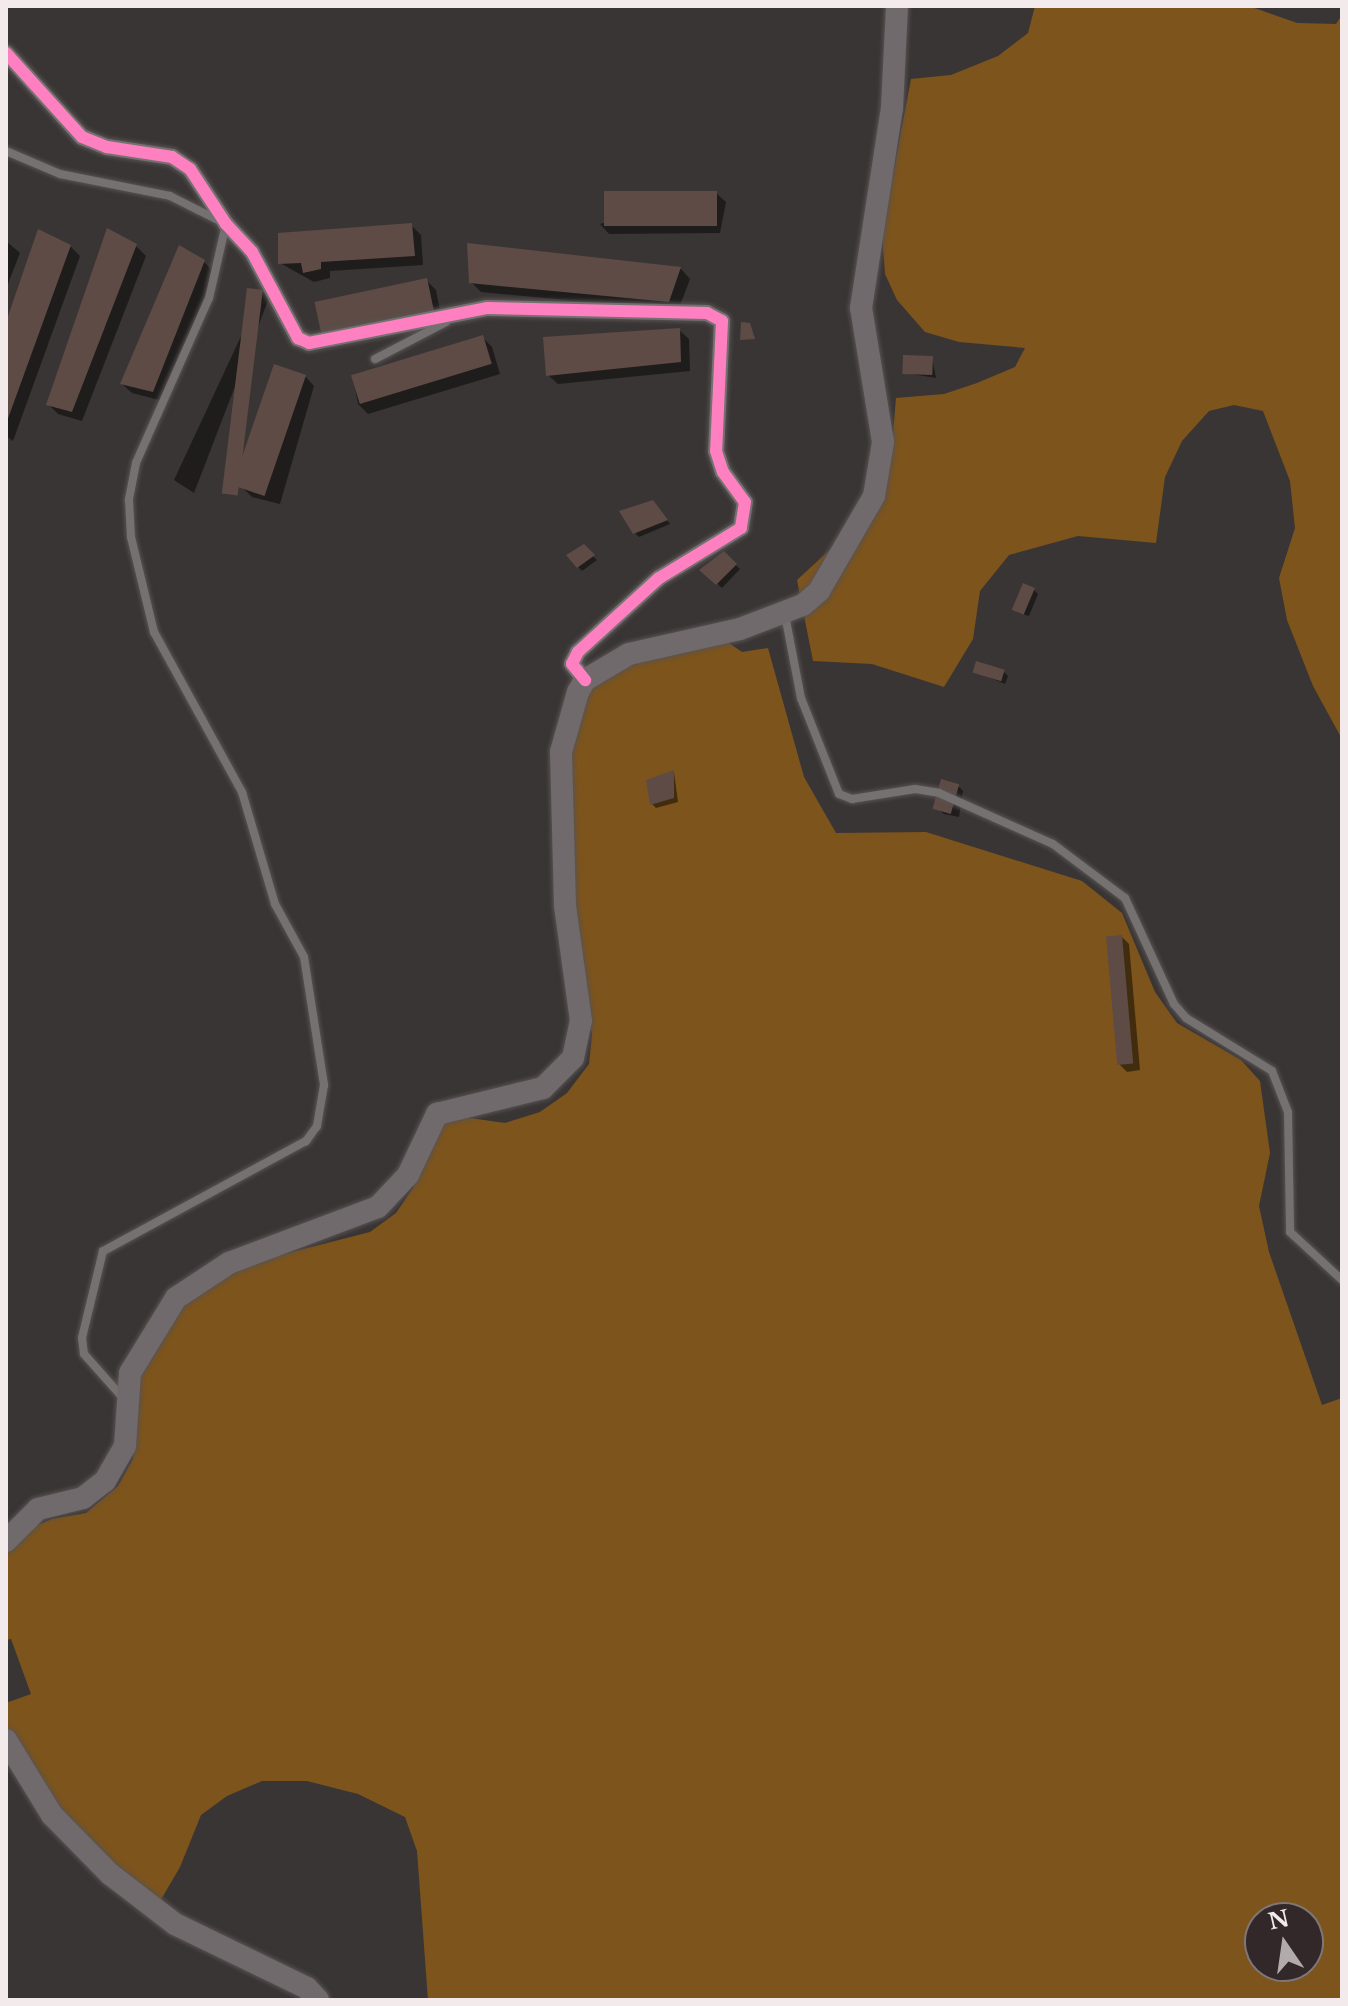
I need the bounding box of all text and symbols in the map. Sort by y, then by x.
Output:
north arrow [1244,1902,1324,1982]
text: N [1266,1905,1292,1936]

